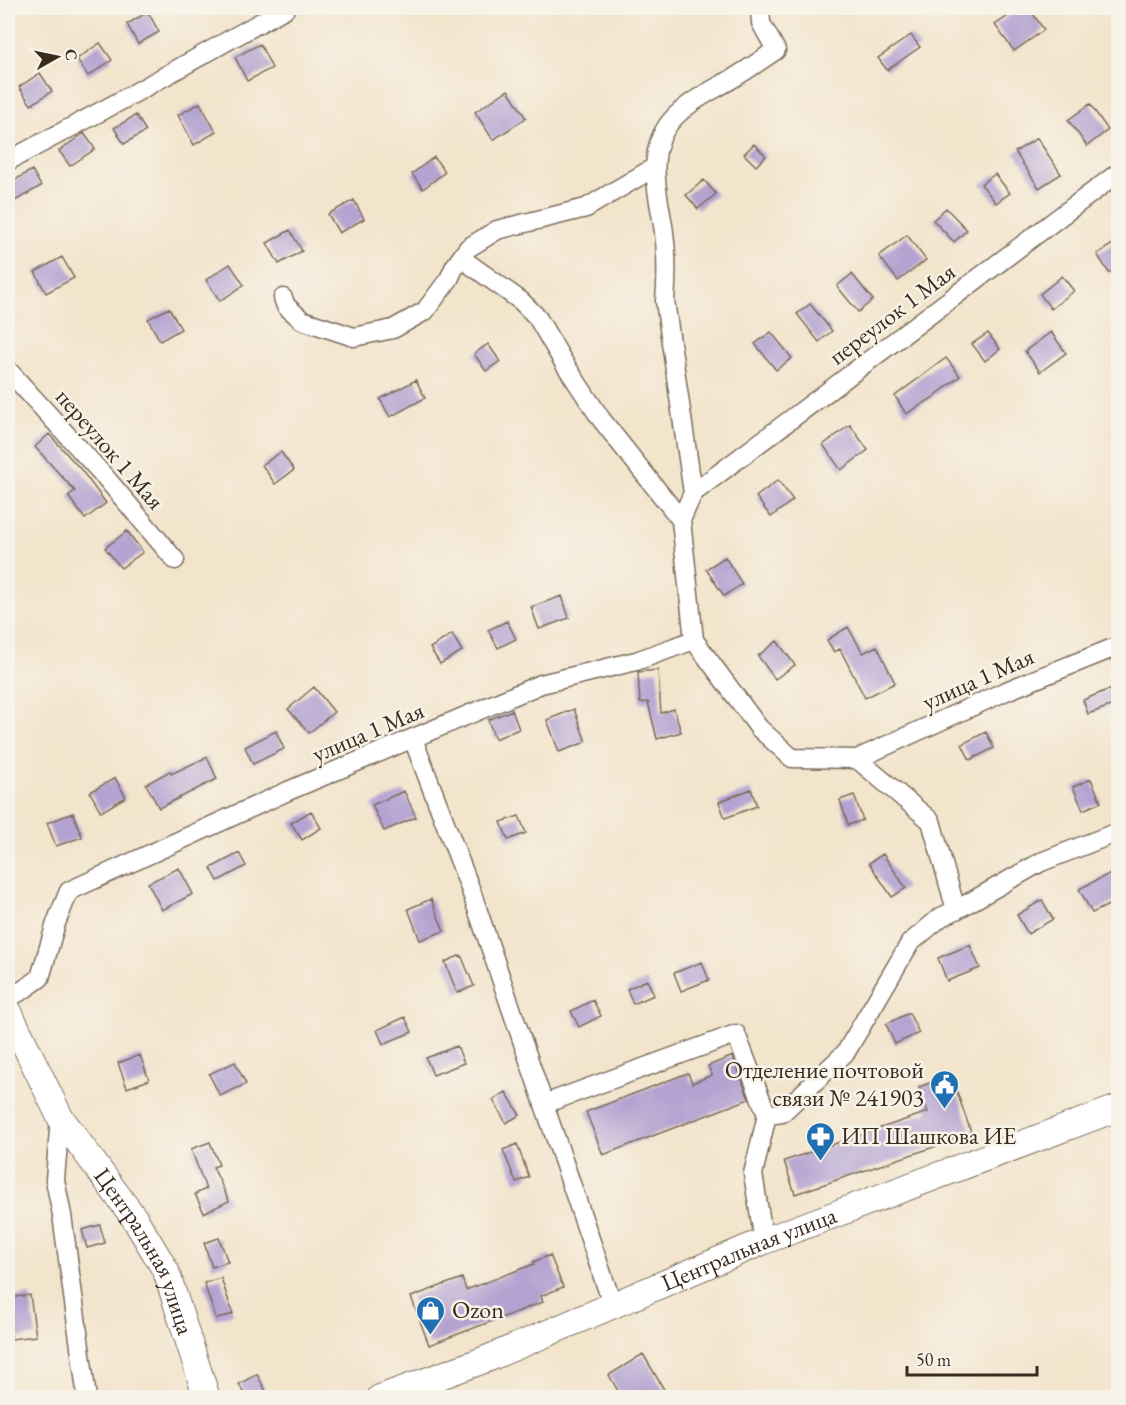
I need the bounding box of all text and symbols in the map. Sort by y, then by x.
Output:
north arrow [27,27,87,87]
text: С [60,47,83,62]
street label: переулок 1 Мая [822,256,961,371]
street label: переулок 1 Мая [49,382,172,516]
street label: улица 1 Мая [917,640,1039,717]
street label: улица 1 Мая [307,694,429,769]
place label: Отделение почтовой связи № 241903 [725,1054,924,1113]
public building icon: Отделение почтовой связи № 241903 [929,1068,961,1110]
pharmacy icon: ИП Шашкова ИЕ [804,1120,836,1162]
place label: ИП Шашкова ИЕ [841,1120,1016,1151]
street label: Центральная улица [87,1161,202,1339]
street label: Центральная улица [656,1199,841,1298]
shop icon: Ozon [415,1294,447,1336]
place label: Ozon [452,1294,504,1325]
scale bar [907,1339,1038,1377]
text: 50 m [916,1348,951,1371]

